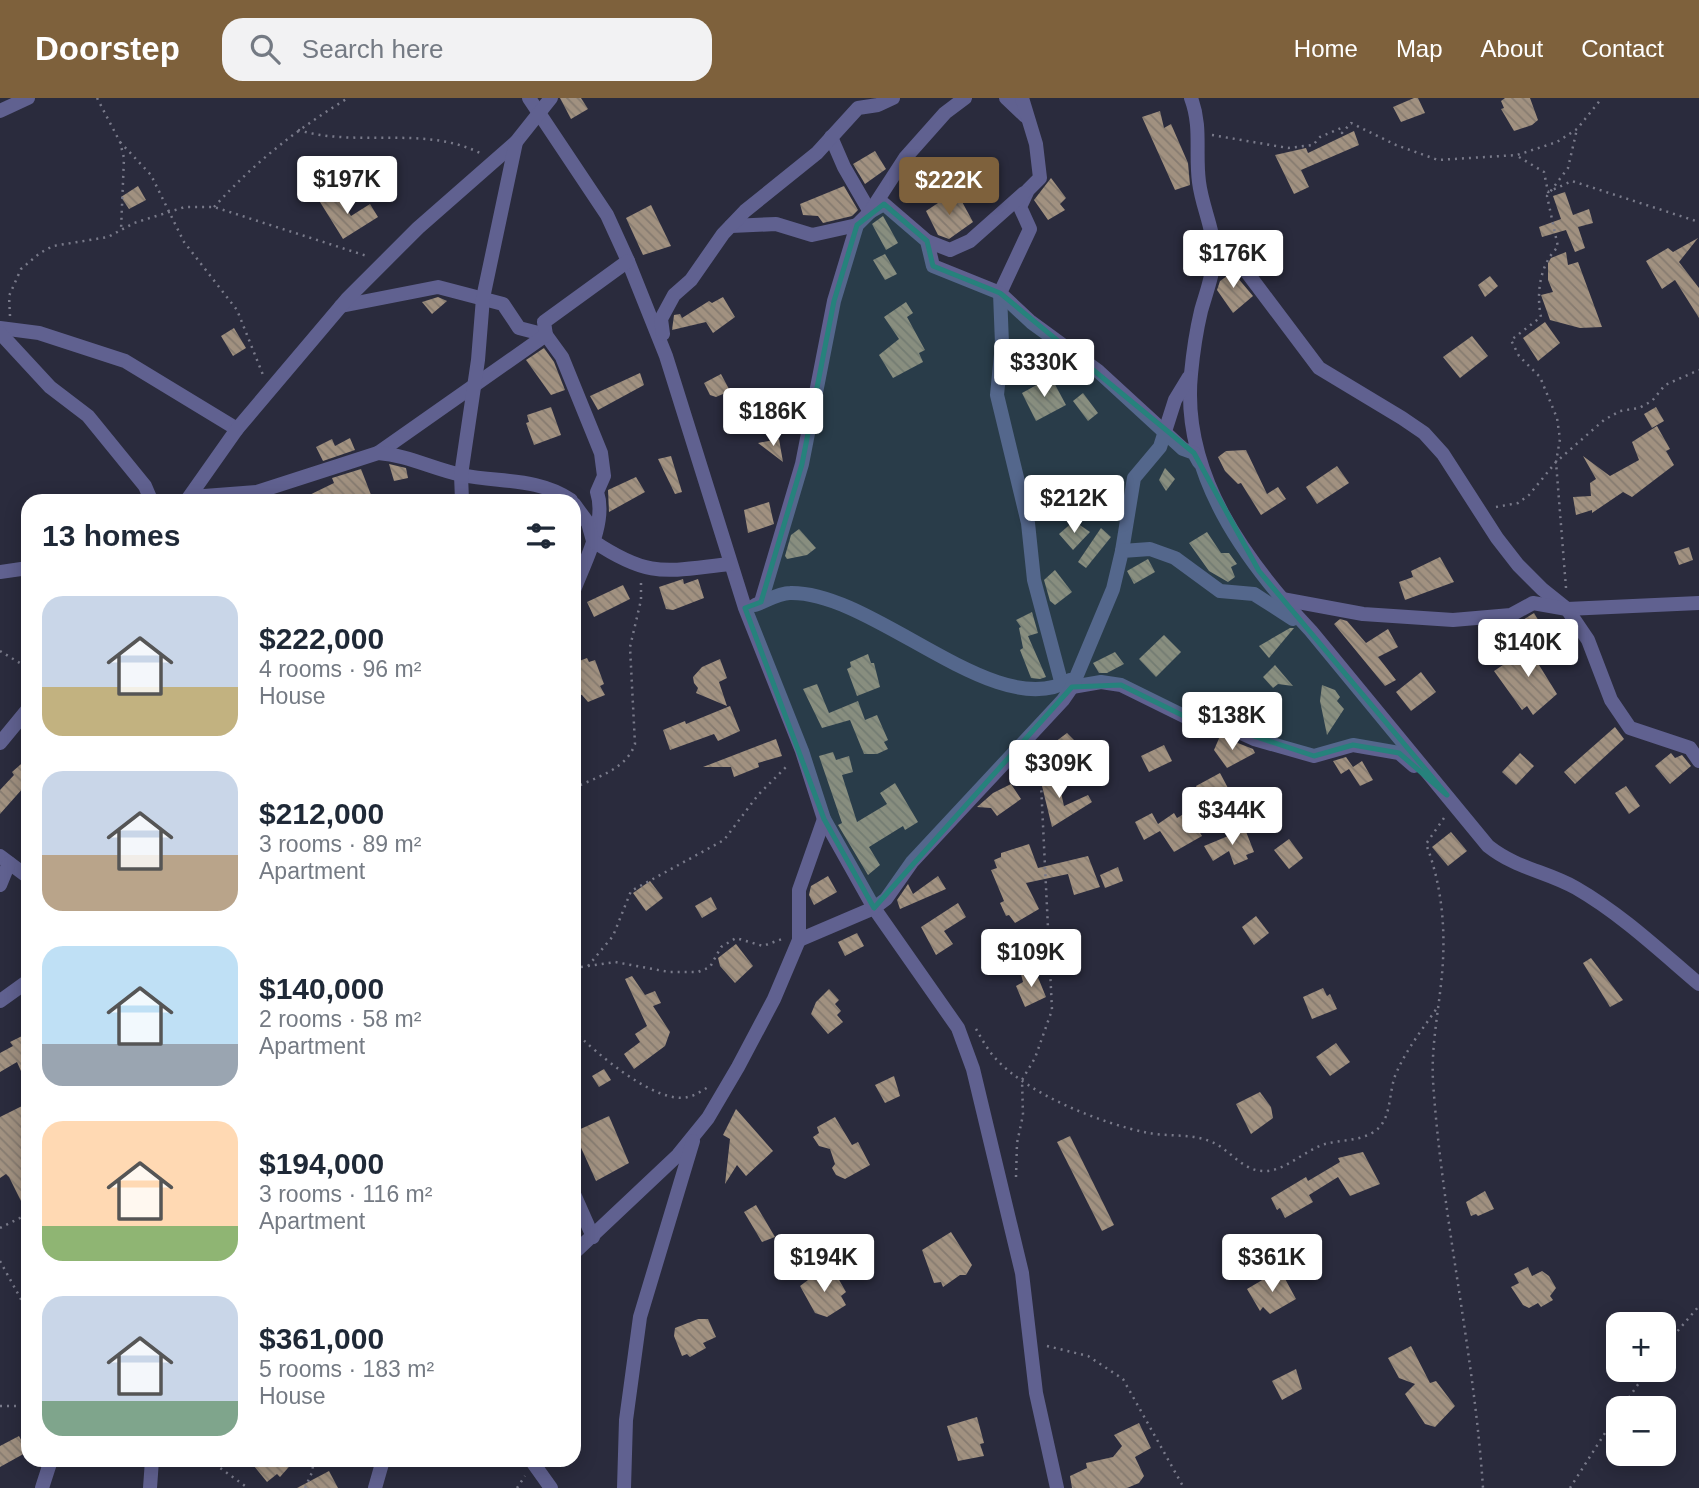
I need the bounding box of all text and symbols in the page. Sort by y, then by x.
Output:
search box [222,18,712,81]
text: Doorstep [35,30,180,67]
icon: search [246,30,284,68]
text: Search here [302,34,444,64]
text: Home [1294,35,1358,62]
text: Map [1396,35,1443,62]
text: About [1481,35,1543,62]
text: Contact [1581,35,1664,62]
pin: $197K [298,156,396,216]
pin: $222K [900,158,998,217]
text: $197K [313,166,381,192]
text: $222K [915,167,983,193]
pin: $176K [1184,230,1282,290]
text: $176K [1199,240,1267,266]
pin: $330K [995,340,1093,399]
text: $330K [1010,349,1078,375]
pin: $186K [724,388,822,448]
text: $186K [739,398,807,424]
pin: $212K [1025,476,1123,535]
text: $212K [1040,485,1108,511]
icon: filters [522,517,560,555]
text: 13 homes [42,519,180,552]
pin: $140K [1479,620,1577,679]
text: $222,000 [259,622,384,655]
icon: home [98,624,182,708]
text: $140K [1494,629,1562,655]
text: 4 rooms · 96 m² [259,656,421,682]
text: House [259,683,325,709]
pin: $138K [1183,692,1281,752]
text: $138K [1198,702,1266,728]
pin: $309K [1010,740,1108,800]
text: $309K [1025,750,1093,776]
pin: $344K [1183,788,1281,847]
text: $212,000 [259,797,384,830]
text: $344K [1198,797,1266,823]
icon: home [98,799,182,883]
text: 3 rooms · 89 m² [259,831,421,857]
text: Apartment [259,858,365,884]
pin: $109K [982,930,1080,989]
text: $109K [997,939,1065,965]
text: $140,000 [259,972,384,1005]
icon: home [98,974,182,1058]
text: 2 rooms · 58 m² [259,1006,421,1032]
text: Apartment [259,1033,365,1059]
text: $194,000 [259,1147,384,1180]
icon: home [98,1149,182,1233]
text: 3 rooms · 116 m² [259,1181,432,1207]
text: Apartment [259,1208,365,1234]
pin: $194K [775,1234,873,1294]
pin: $361K [1223,1234,1321,1294]
text: $194K [790,1244,858,1270]
text: $361K [1238,1244,1306,1270]
map controls [1606,1312,1676,1466]
button: + [1606,1312,1676,1382]
text: $361,000 [259,1322,384,1355]
icon: home [98,1324,182,1408]
text: 5 rooms · 183 m² [259,1356,434,1382]
text: House [259,1383,325,1409]
button: − [1606,1396,1676,1466]

